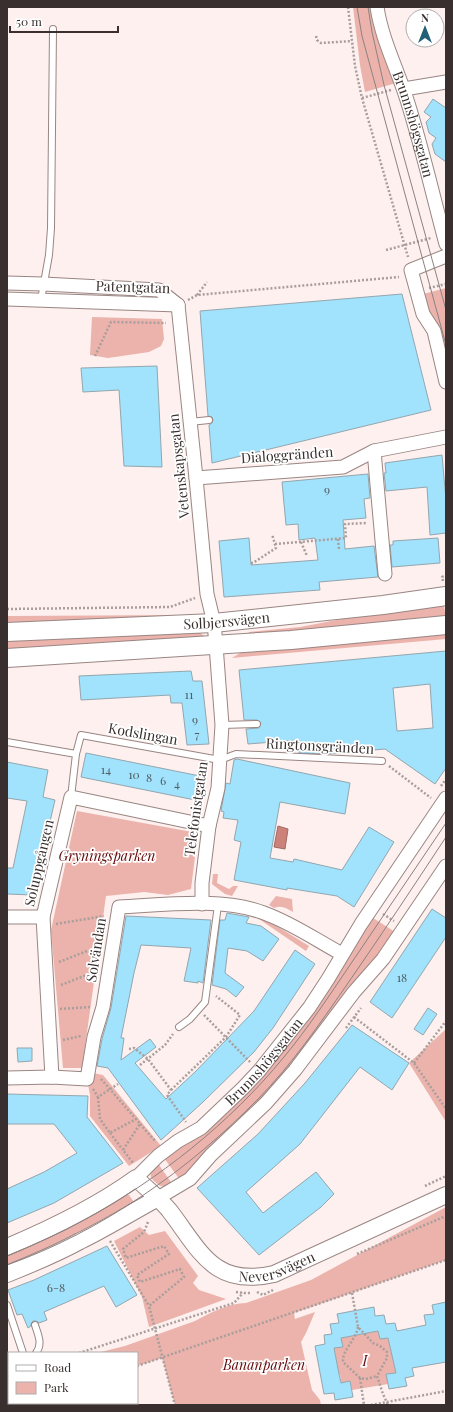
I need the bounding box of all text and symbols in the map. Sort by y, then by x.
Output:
scale bar [10,8,118,34]
north arrow [405,8,445,48]
text: N [421,10,429,25]
text: 50 m [16,13,42,29]
street label: Brunnshögsgatan [389,68,439,180]
street label: Patentgatan [95,276,171,297]
street label: Vetenskapsgatan [163,412,194,520]
street label: Dialoggränden [240,442,334,467]
house number: 9 [324,481,330,497]
street label: Solbjersvägen [183,607,271,633]
house number: 11 [185,686,194,702]
house number: 9 [192,711,198,727]
street label: Kodslingan [107,718,180,749]
house number: 7 [195,726,200,742]
street label: Ringtonsgränden [265,733,375,758]
street label: Telefonistgatan [179,759,212,858]
house number: 14 [101,761,111,777]
house number: 10 [128,766,140,782]
house number: 8 [146,769,152,785]
house number: 6 [160,772,166,788]
house number: 4 [174,775,180,791]
street label: Soluppgången [19,817,58,908]
park label: Gryningsparken [59,846,156,865]
street label: Solvändan [81,916,110,983]
house number: 18 [397,969,407,985]
street label: Brunnshögsgatan [220,1013,307,1109]
street label: Neversvägen [238,1246,318,1286]
house number: 6-8 [47,1279,65,1295]
park label: I [362,1351,369,1370]
legend [8,1352,138,1404]
park label: Bananparken [222,1355,305,1374]
text: Road [44,1359,71,1375]
text: Park [44,1379,69,1395]

